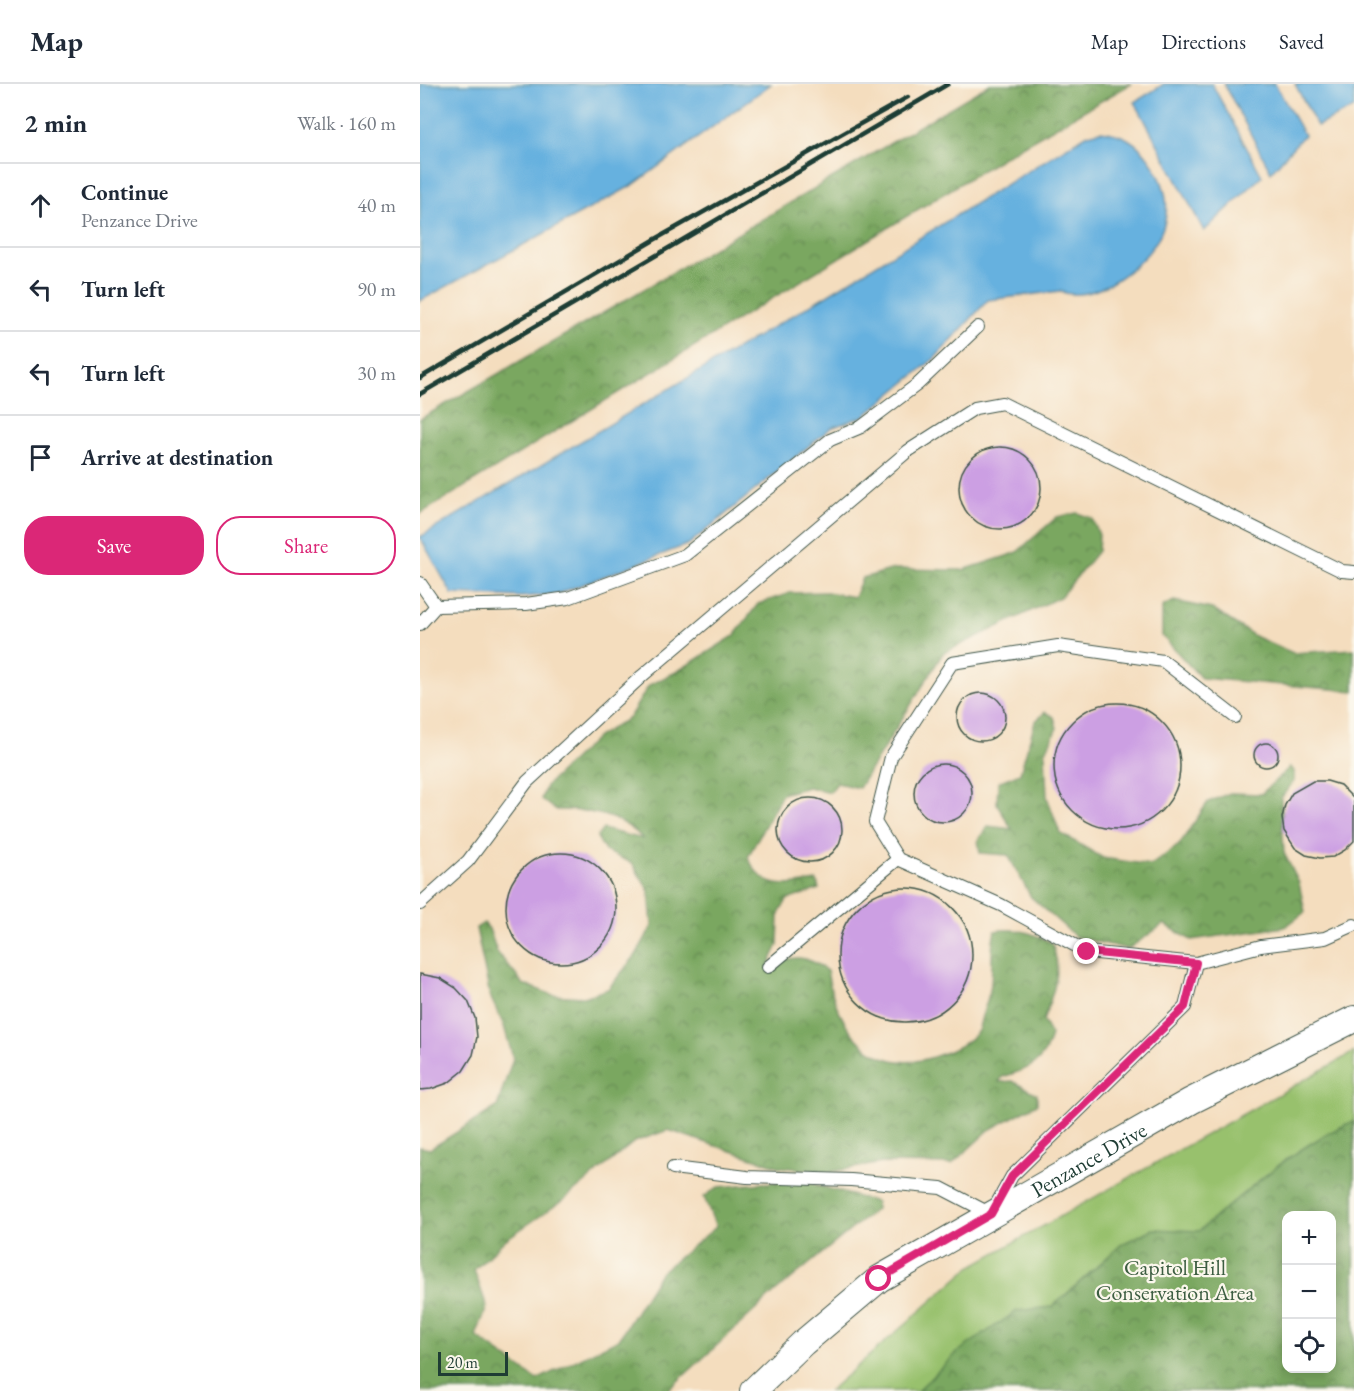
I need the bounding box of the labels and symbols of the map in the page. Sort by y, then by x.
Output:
route end [1073,938,1099,964]
street label: Penzance Drive [1026,1115,1152,1204]
park label: Capitol Hill Conservation Area [1096,1253,1254,1307]
route start [865,1265,891,1291]
scale bar [438,1349,508,1376]

